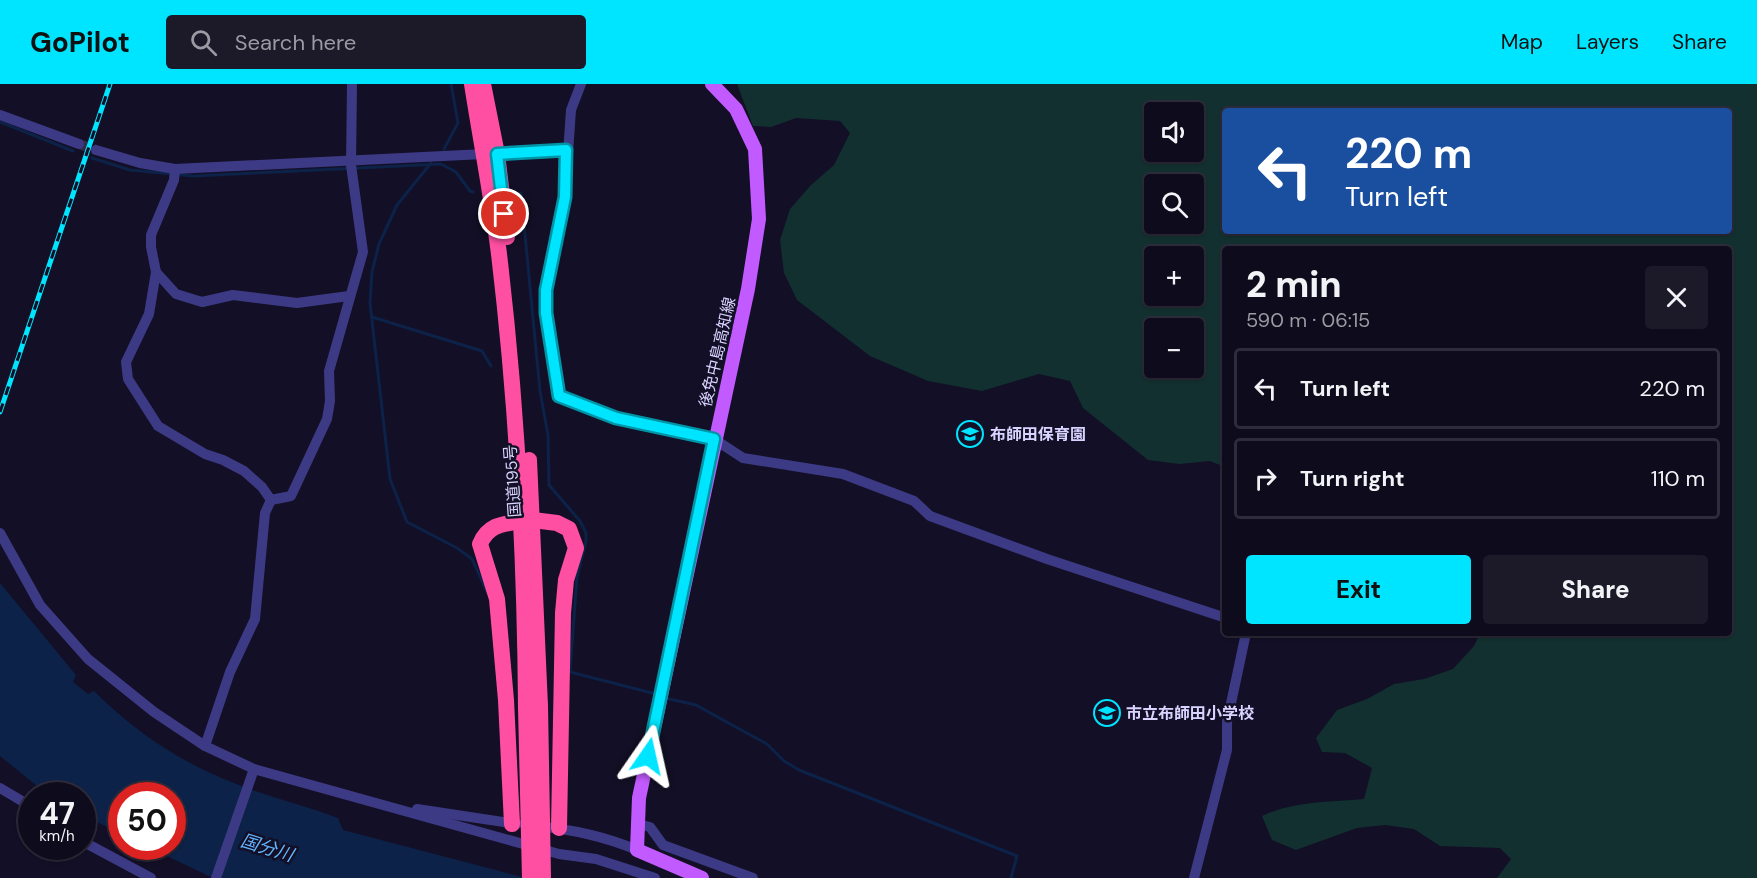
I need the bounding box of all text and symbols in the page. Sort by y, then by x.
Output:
search box [166,15,586,69]
text: GoPilot [30,24,130,61]
icon: search [187,26,220,59]
text: Search here [235,28,356,57]
text: Map [1501,28,1543,56]
text: Layers [1576,28,1639,56]
text: Share [1672,28,1727,56]
map controls [1144,102,1204,378]
button: sound [1144,102,1204,162]
text: 220 m [1345,126,1472,181]
icon: left [1246,132,1324,210]
button: search [1144,174,1204,234]
text: Turn left [1345,179,1448,214]
pin [478,188,529,239]
icon: arrive [487,197,520,230]
button: + [1144,246,1204,306]
text: 2 min [1246,261,1342,308]
button: close [1645,266,1708,329]
street label: 後免中島高知線 [695,295,740,409]
text: 590 m · 06:15 [1246,307,1370,333]
button: − [1144,318,1204,378]
icon: left [1249,372,1282,405]
text: Turn left [1300,374,1390,403]
text: 220 m [1639,374,1705,403]
school or university icon: 布師田保育園 [955,419,985,449]
place label: 布師田保育園 [990,424,1086,445]
street label: 国道195号 [499,444,526,518]
icon: right [1249,462,1282,495]
text: Turn right [1300,464,1405,493]
text: 110 m [1651,464,1705,493]
button: Exit [1246,555,1471,624]
button: Share [1483,555,1708,624]
school or university icon: 市立布師田小学校 [1092,698,1122,728]
place label: 市立布師田小学校 [1126,703,1254,724]
position arrow [616,724,680,788]
speed limit sign: 50 [108,782,186,860]
text: 47 [39,794,75,833]
text: km/h [39,826,75,846]
water label: 国分川 [238,829,298,868]

